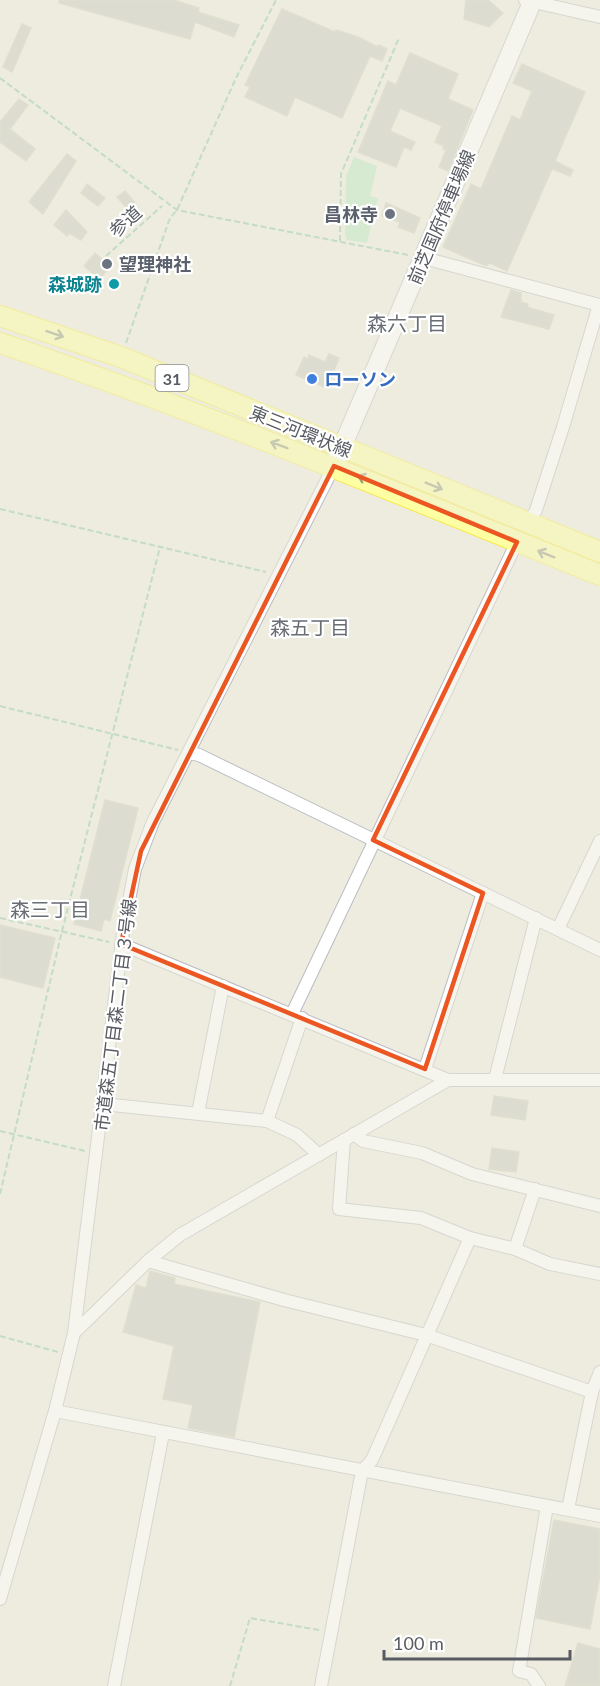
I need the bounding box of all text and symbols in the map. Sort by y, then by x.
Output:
street label: 前芝国府停車場線 [403,146,479,288]
street label: 参道 [104,201,146,241]
place label: 昌林寺 [324,203,378,225]
marker: 昌林寺 [383,207,397,221]
place label: 望理神社 [119,253,191,275]
marker: 望理神社 [100,257,114,271]
place label: 森城跡 [48,273,102,295]
marker: 森城跡 [107,277,121,291]
district label: 森六丁目 [367,311,447,335]
one-way arrow [45,330,64,341]
road number: 31 [156,365,188,391]
place label: ローソン [324,368,396,390]
marker: ローソン [305,372,319,386]
street label: 東三河環状線 [247,401,355,461]
one-way arrow [270,439,289,450]
one-way arrow [357,473,375,484]
one-way arrow [424,481,443,492]
one-way arrow [537,548,555,559]
district label: 森五丁目 [270,615,350,639]
district label: 森三丁目 [10,897,90,921]
street label: 市道森五丁目森二丁目３号線 [90,898,140,1132]
scale bar [384,1623,570,1661]
text: 100 m [393,1632,444,1654]

